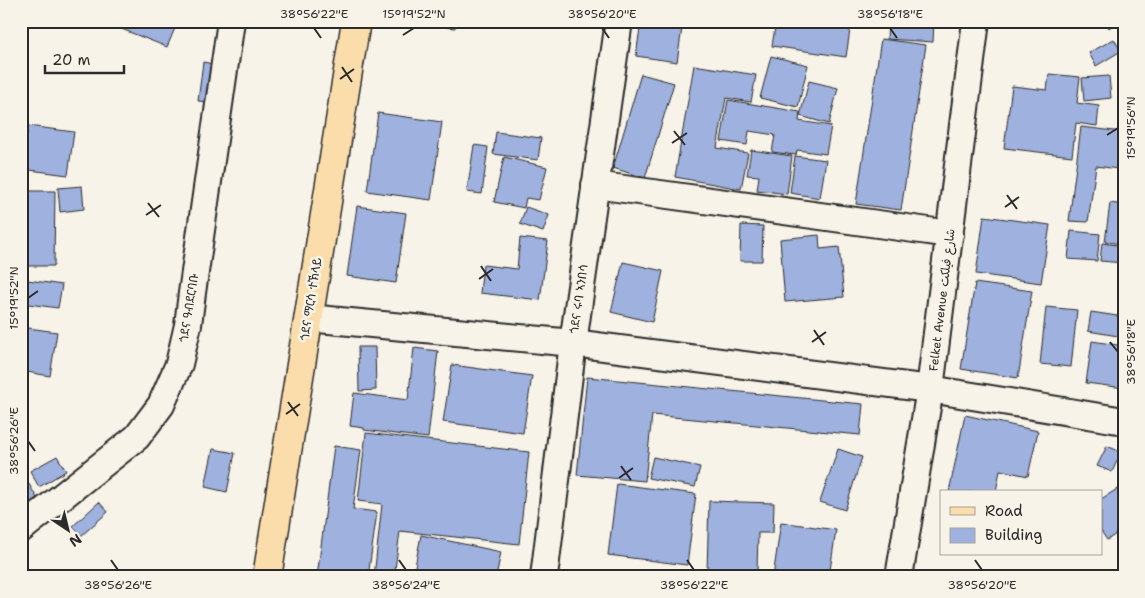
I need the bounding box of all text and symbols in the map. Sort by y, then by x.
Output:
text: 38°56'22"E [280,6,348,22]
text: 15°19'52"N [382,6,446,22]
text: 38°56'20"E [567,6,637,22]
text: 38°56'18"E [857,6,923,22]
scale bar [45,42,124,74]
text: 20 m [52,50,91,70]
text: 15°19'56"N [1123,96,1139,160]
street label: Felket Avenue شارع فيلكت [925,228,960,372]
street label: ጎደና ማርሳ ተኽላይ [297,256,325,342]
street label: ጎደና ሩባ ኣንበሳ [566,263,592,335]
text: 15°19'52"N [6,266,22,330]
street label: ጎደና ዓብደርባቡ [176,273,202,343]
text: 38°56'18"E [1123,319,1139,385]
text: 38°56'26"E [6,407,22,475]
legend [940,490,1102,556]
text: Road [985,501,1023,521]
north arrow [42,506,92,556]
text: Building [985,525,1042,545]
text: N [66,530,85,551]
text: 38°56'26"E [84,577,152,593]
text: 38°56'24"E [372,577,440,593]
text: 38°56'22"E [660,577,728,593]
text: 38°56'20"E [947,577,1017,593]

